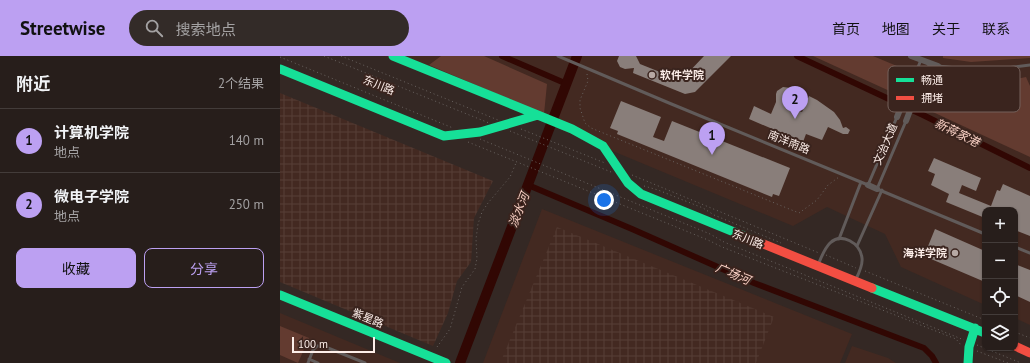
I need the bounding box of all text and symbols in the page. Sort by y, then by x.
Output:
search box [129,10,409,46]
text: Streetwise [20,16,105,40]
icon: search [143,17,165,39]
text: 搜索地点 [175,20,235,39]
text: 首页 [832,20,860,38]
text: 地图 [882,20,910,38]
text: 关于 [932,20,960,38]
text: 联系 [982,20,1010,38]
legend [888,66,1020,112]
place label: 软件学院 [660,68,704,82]
marker: 软件学院 [647,70,657,80]
street label: 东川路 [361,72,397,98]
text: 附近 [16,73,50,95]
text: 畅通 [921,73,943,87]
text: 2个结果 [218,75,264,92]
pin: 2 [782,86,808,119]
text: 拥堵 [921,91,943,105]
water label: 新蒋家港 [932,115,984,151]
street label: 文治大道 [870,121,900,167]
pin: 1 [699,122,725,155]
text: 计算机学院 [54,123,129,142]
street label: 南洋南路 [766,127,812,157]
text: 1 [25,132,33,149]
text: 140 m [229,132,264,149]
text: 地点 [54,144,80,161]
text: 微电子学院 [54,187,129,206]
water label: 淡水河 [505,188,533,229]
your location [594,190,614,210]
text: 2 [25,196,33,213]
text: 250 m [229,196,264,213]
map controls [982,207,1018,351]
button: + [982,207,1018,243]
text: 地点 [54,208,80,225]
street label: 东川路 [730,226,766,252]
button: − [982,243,1018,279]
place label: 海洋学院 [903,246,947,260]
button: 收藏 [16,248,136,288]
button: 分享 [144,248,264,288]
marker: 海洋学院 [950,248,960,258]
water label: 广场河 [714,260,755,288]
button: locate [982,279,1018,315]
street label: 紫星路 [350,305,386,331]
button: layers [982,315,1018,351]
scale bar [292,335,375,354]
text: 100 m [298,337,328,351]

